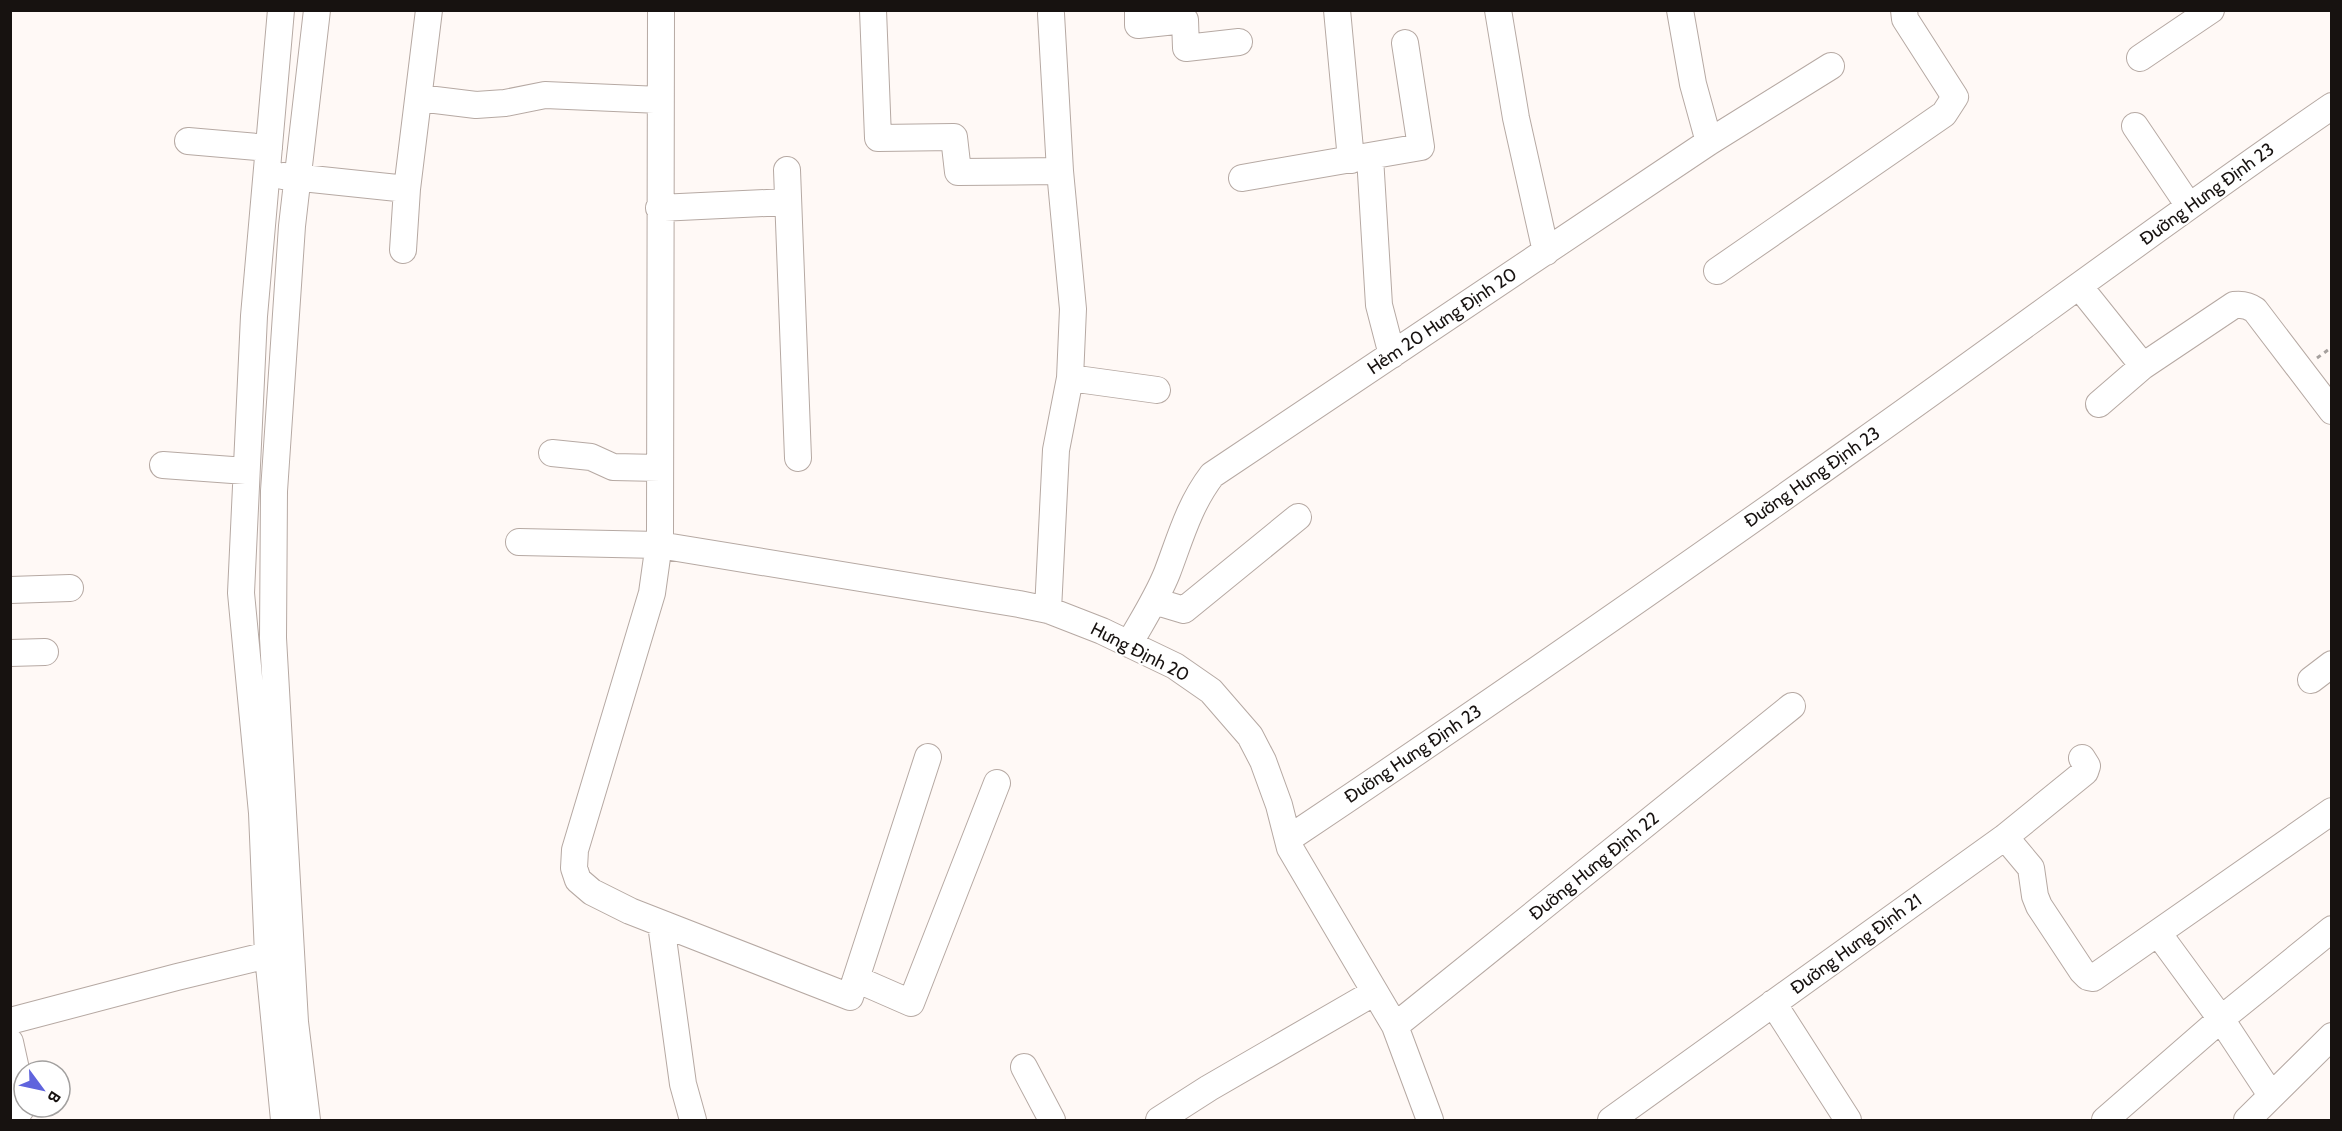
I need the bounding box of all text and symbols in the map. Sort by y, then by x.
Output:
street label: Đường Hưng Định 23 [2136,138,2278,250]
street label: Hẻm 20 Hưng Định 20 [1363,263,1521,379]
street label: Đường Hưng Định 23 [1740,422,1884,532]
street label: Hưng Định 20 [1087,618,1193,686]
street label: Đường Hưng Định 23 [1340,700,1486,808]
street label: Đường Hưng Định 22 [1525,807,1663,925]
street label: Đường Hưng Định 21 [1786,889,1926,999]
north arrow [12,1059,72,1119]
text: B [43,1088,65,1106]

